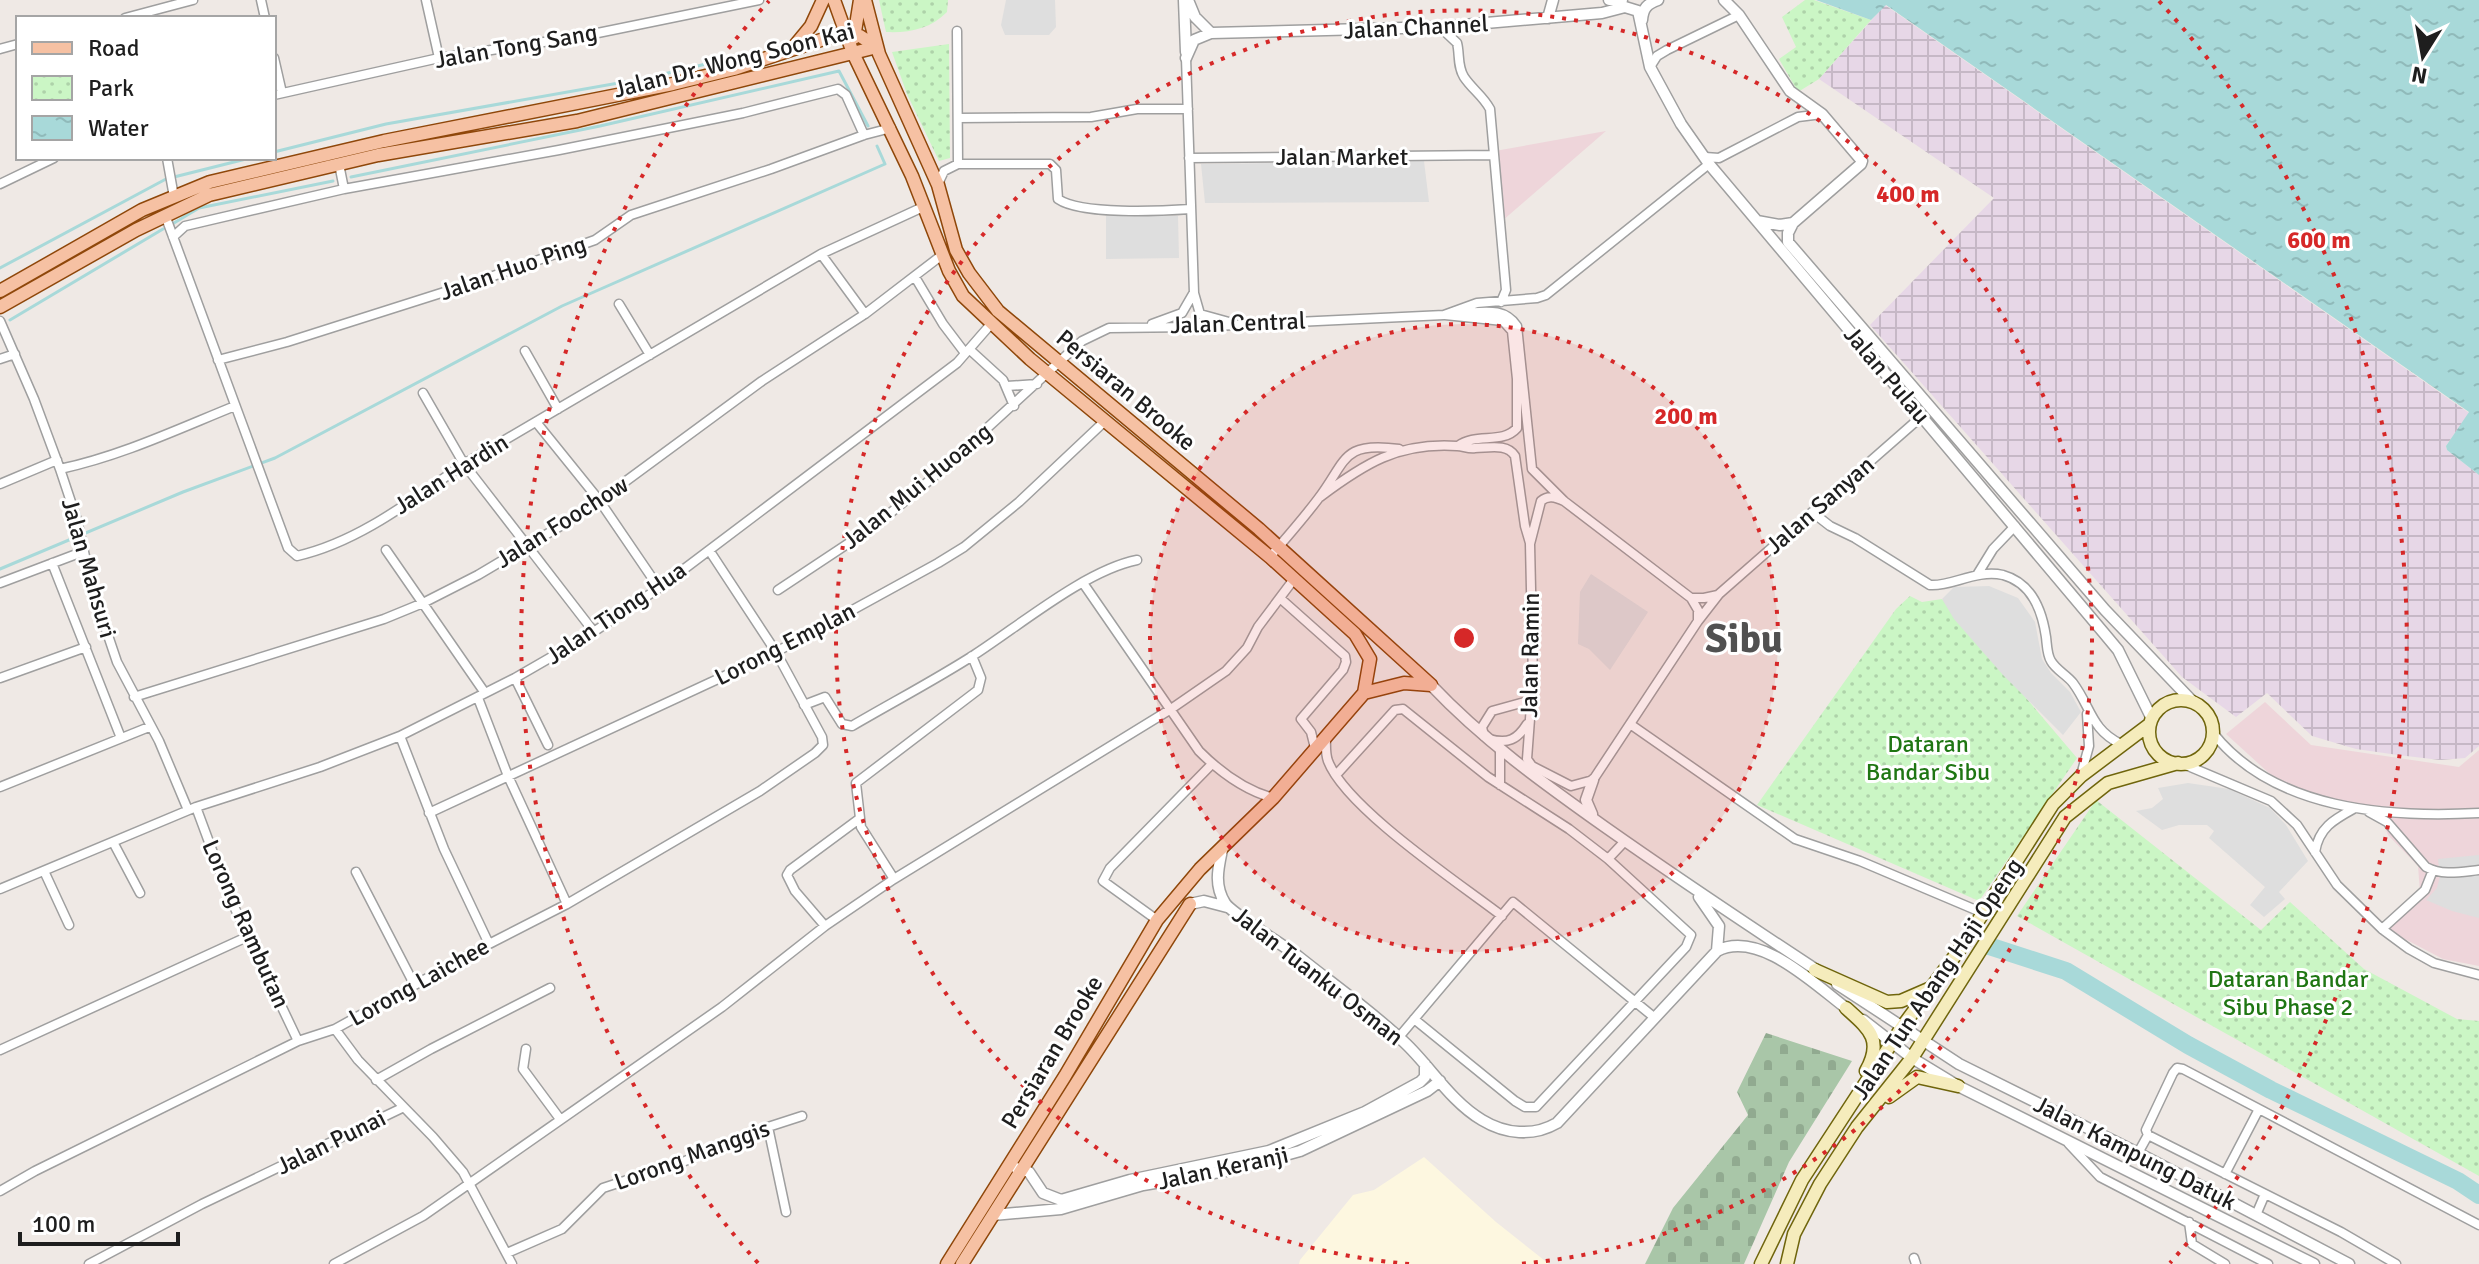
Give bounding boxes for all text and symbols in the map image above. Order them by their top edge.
street label: Jalan Channel [1343,8,1489,46]
legend [16,16,276,160]
street label: Jalan Dr. Wong Soon Kai [611,16,857,104]
north arrow [2383,16,2463,96]
street label: Jalan Tong Sang [432,17,600,75]
text: Road [88,33,139,63]
text: N [2409,60,2429,90]
text: Park [88,73,134,103]
text: Water [88,113,149,143]
street label: Jalan Market [1276,142,1408,172]
text: 400 m [1876,179,1940,209]
text: 600 m [2287,225,2351,255]
street label: Jalan Huo Ping [436,229,590,307]
street label: Jalan Central [1170,306,1306,340]
street label: Jalan Pulau [1837,320,1937,430]
street label: Persiaran Brooke [1050,323,1202,457]
text: 200 m [1654,401,1718,431]
street label: Jalan Mui Huoang [836,417,998,555]
street label: Jalan Hardin [388,427,514,521]
street label: Jalan Sanyan [1759,450,1881,560]
street label: Jalan Foochow [490,469,634,575]
street label: Jalan Mahsuri [55,495,123,641]
street label: Jalan Tiong Hua [540,555,692,671]
street label: Jalan Ramin [1514,592,1546,718]
street label: Lorong Emplan [710,596,860,692]
district label: Sibu [1705,614,1783,664]
centre of rings [1450,624,1478,652]
park label: Dataran Bandar Sibu [1866,729,1990,787]
street label: Lorong Rambutan [195,835,297,1013]
street label: Jalan Tun Abang Haji Openg [1845,853,2029,1105]
street label: Jalan Tuanku Osman [1226,900,1410,1052]
street label: Lorong Laichee [344,931,494,1033]
park label: Dataran Bandar Sibu Phase 2 [2208,964,2368,1022]
street label: Persiaran Brooke [995,970,1109,1134]
street label: Jalan Kampung Datuk [2029,1089,2241,1217]
street label: Jalan Punai [271,1103,391,1181]
street label: Lorong Manggis [610,1113,774,1197]
street label: Jalan Keranji [1155,1140,1291,1196]
scale bar [20,1196,178,1246]
text: 100 m [32,1209,95,1239]

